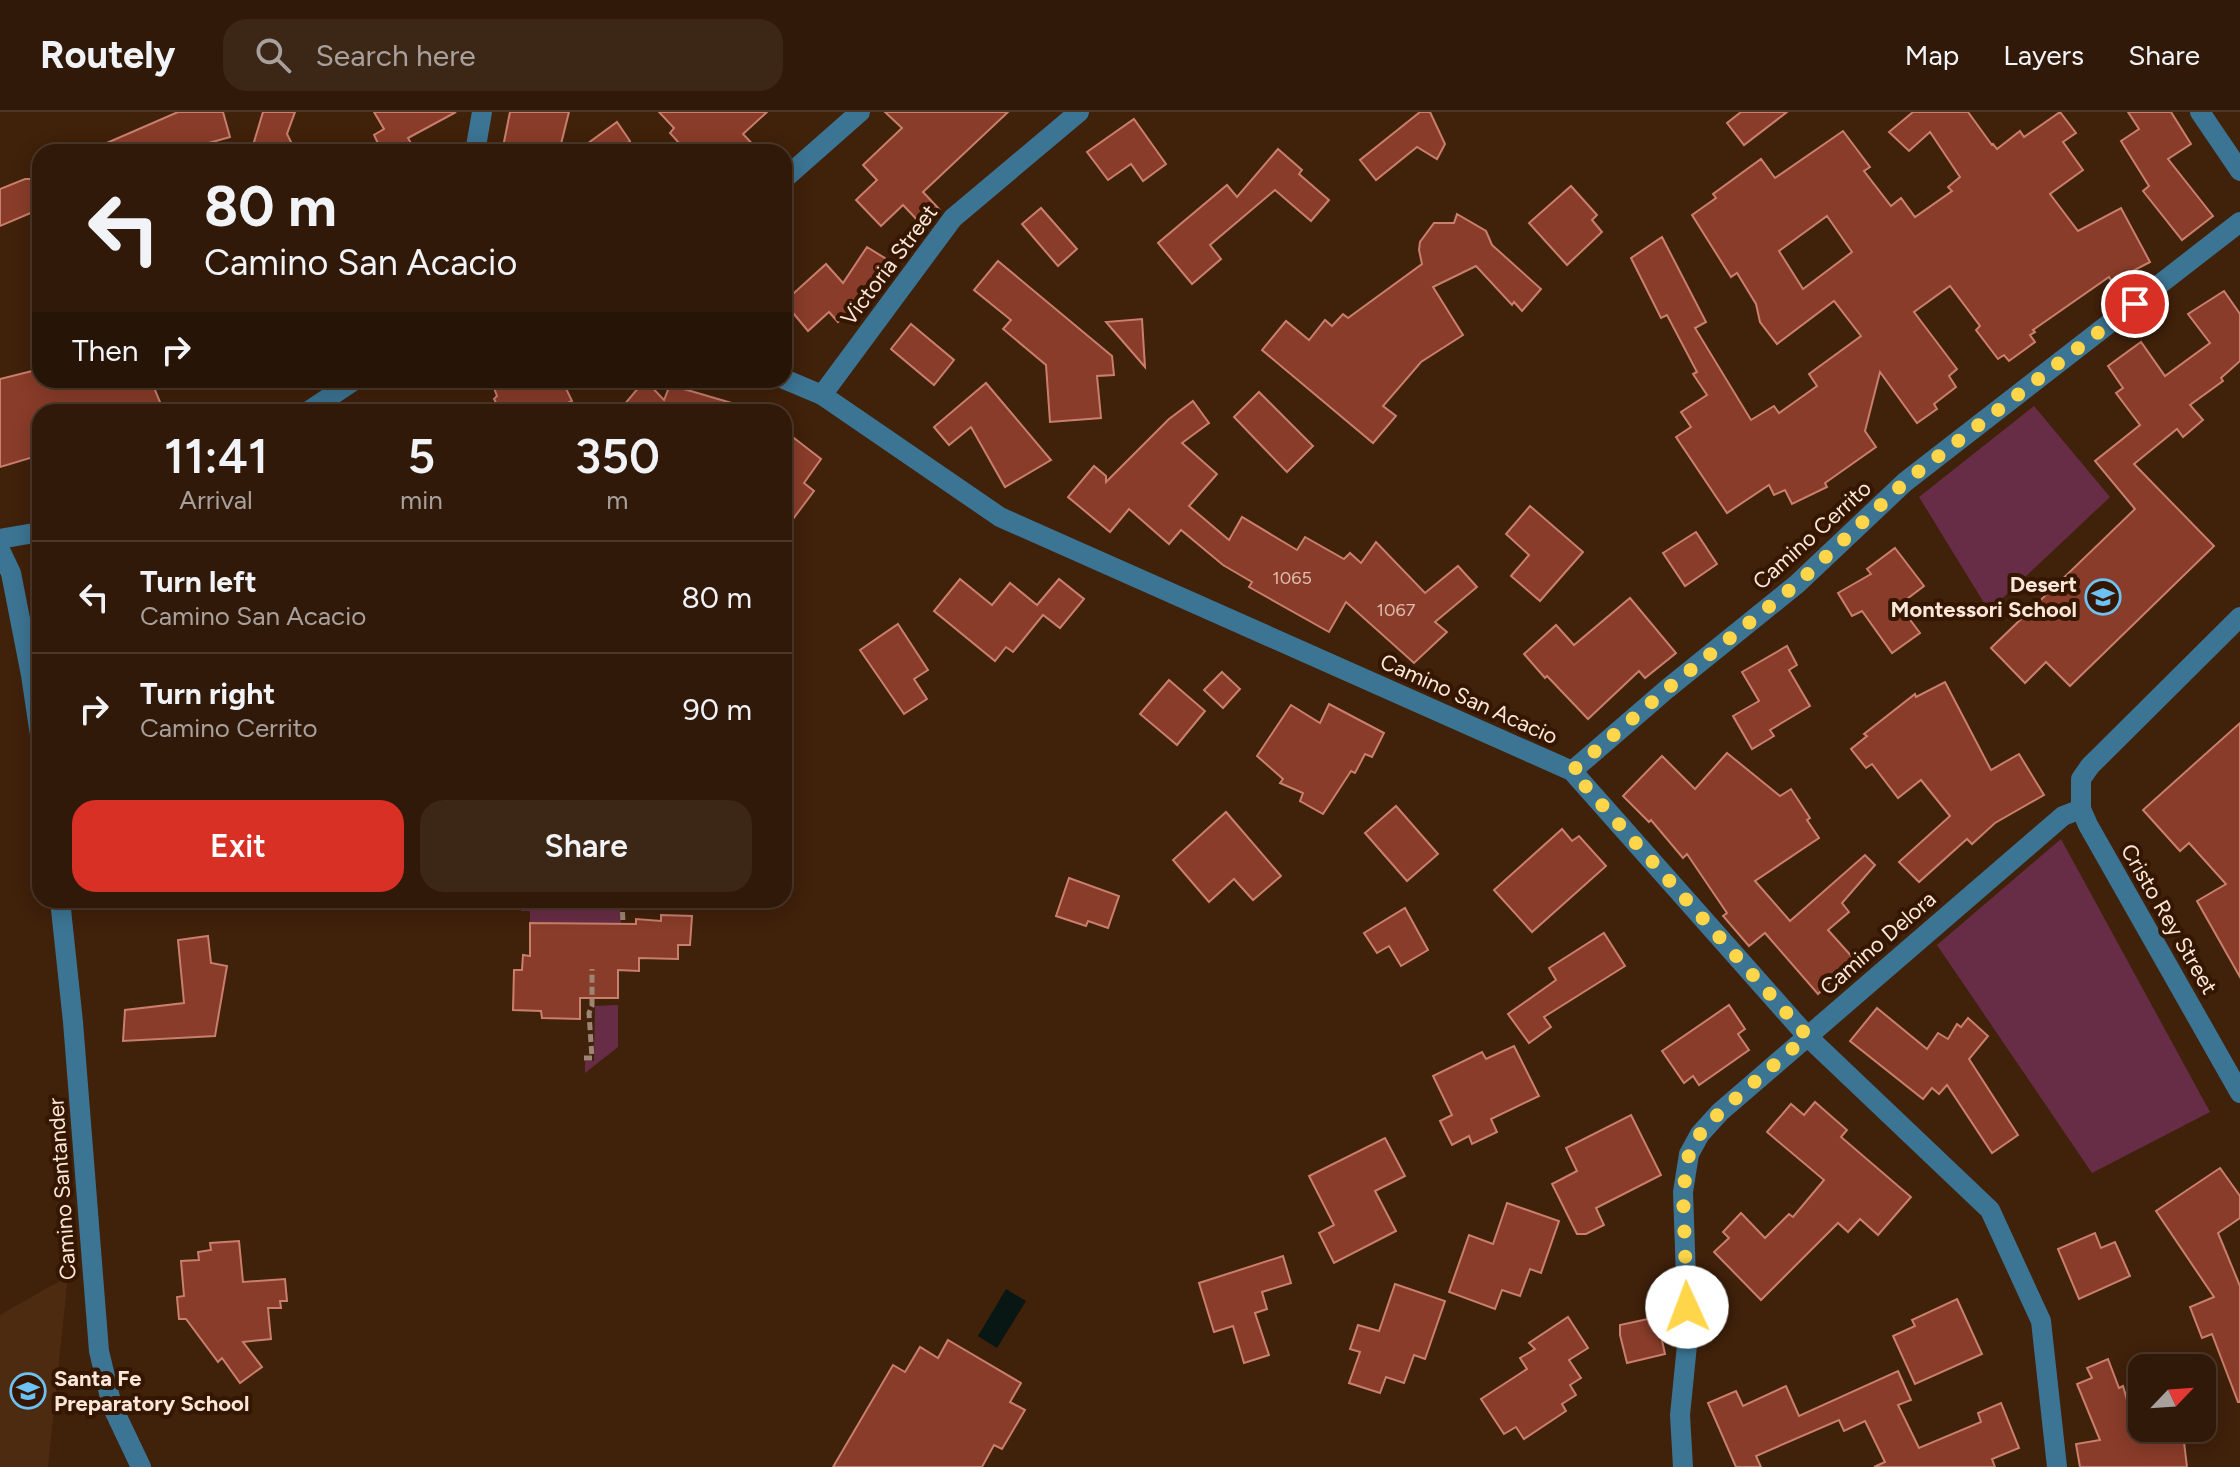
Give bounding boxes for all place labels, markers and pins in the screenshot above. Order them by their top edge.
pin [2101,270,2169,338]
place label: Desert Montessori School [1891,571,2077,623]
school or university icon: Desert Montessori School [2084,578,2122,616]
place label: Santa Fe Preparatory School [54,1365,249,1417]
school or university icon: Santa Fe Preparatory School [9,1372,47,1410]

